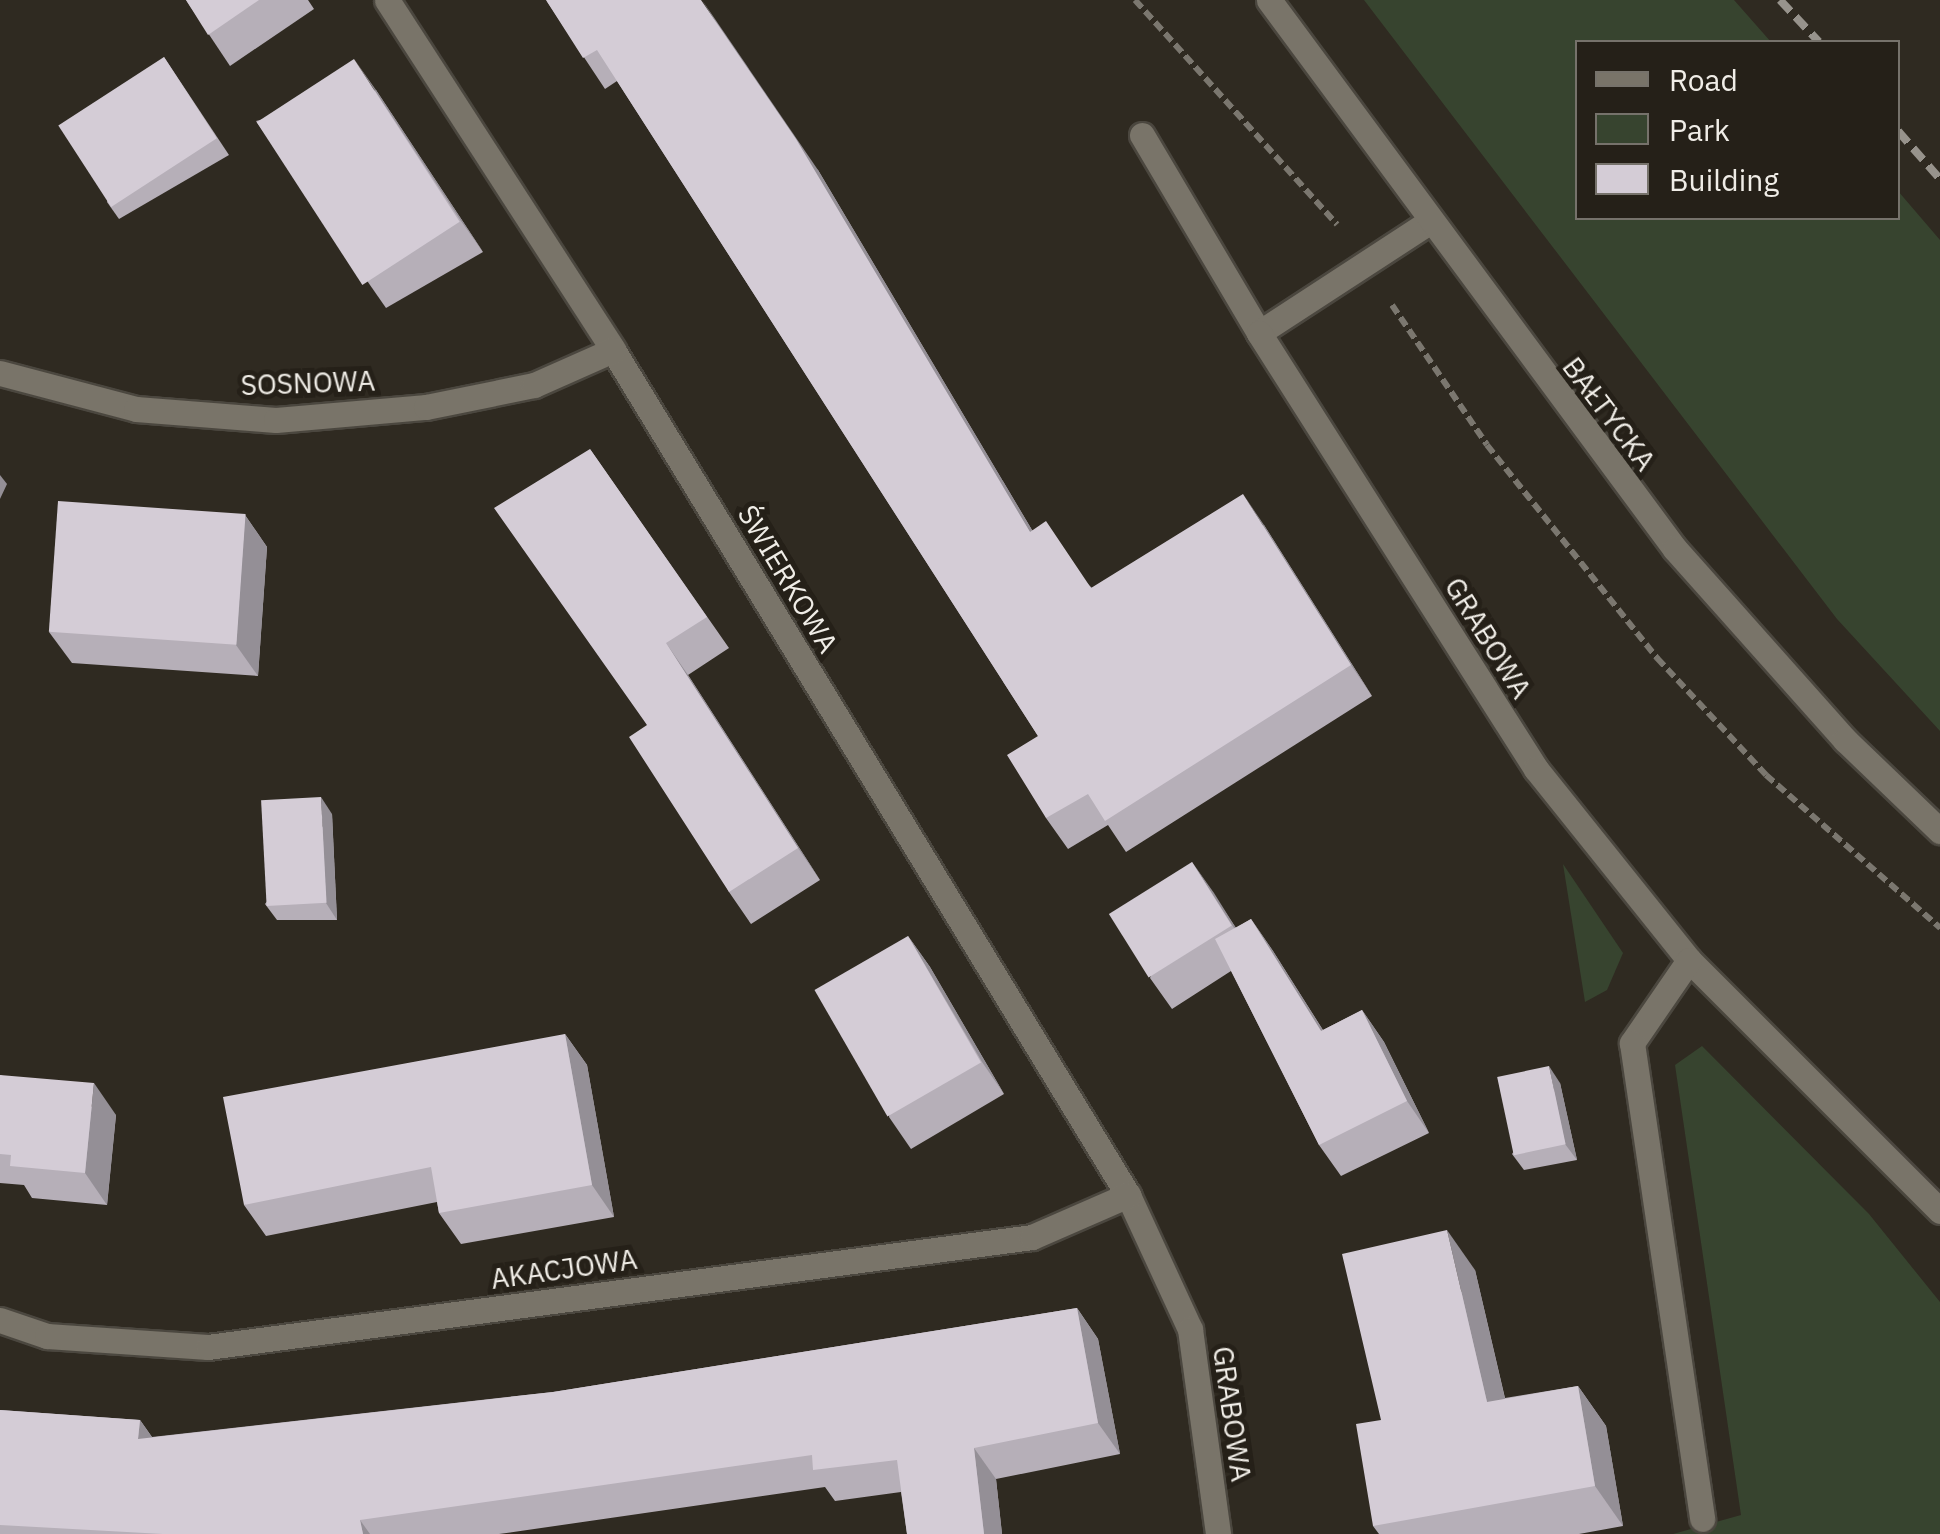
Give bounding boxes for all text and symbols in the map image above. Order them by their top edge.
legend [1575,40,1900,220]
text: Road [1669,60,1738,99]
text: Park [1669,110,1730,149]
text: Building [1669,160,1779,199]
street label: BAŁTYCKA [1555,351,1663,477]
street label: SOSNOWA [240,364,376,402]
street label: ŚWIERKOWA [731,499,845,659]
street label: GRABOWA [1438,571,1538,705]
street label: AKACJOWA [489,1242,639,1296]
street label: GRABOWA [1206,1344,1258,1484]

